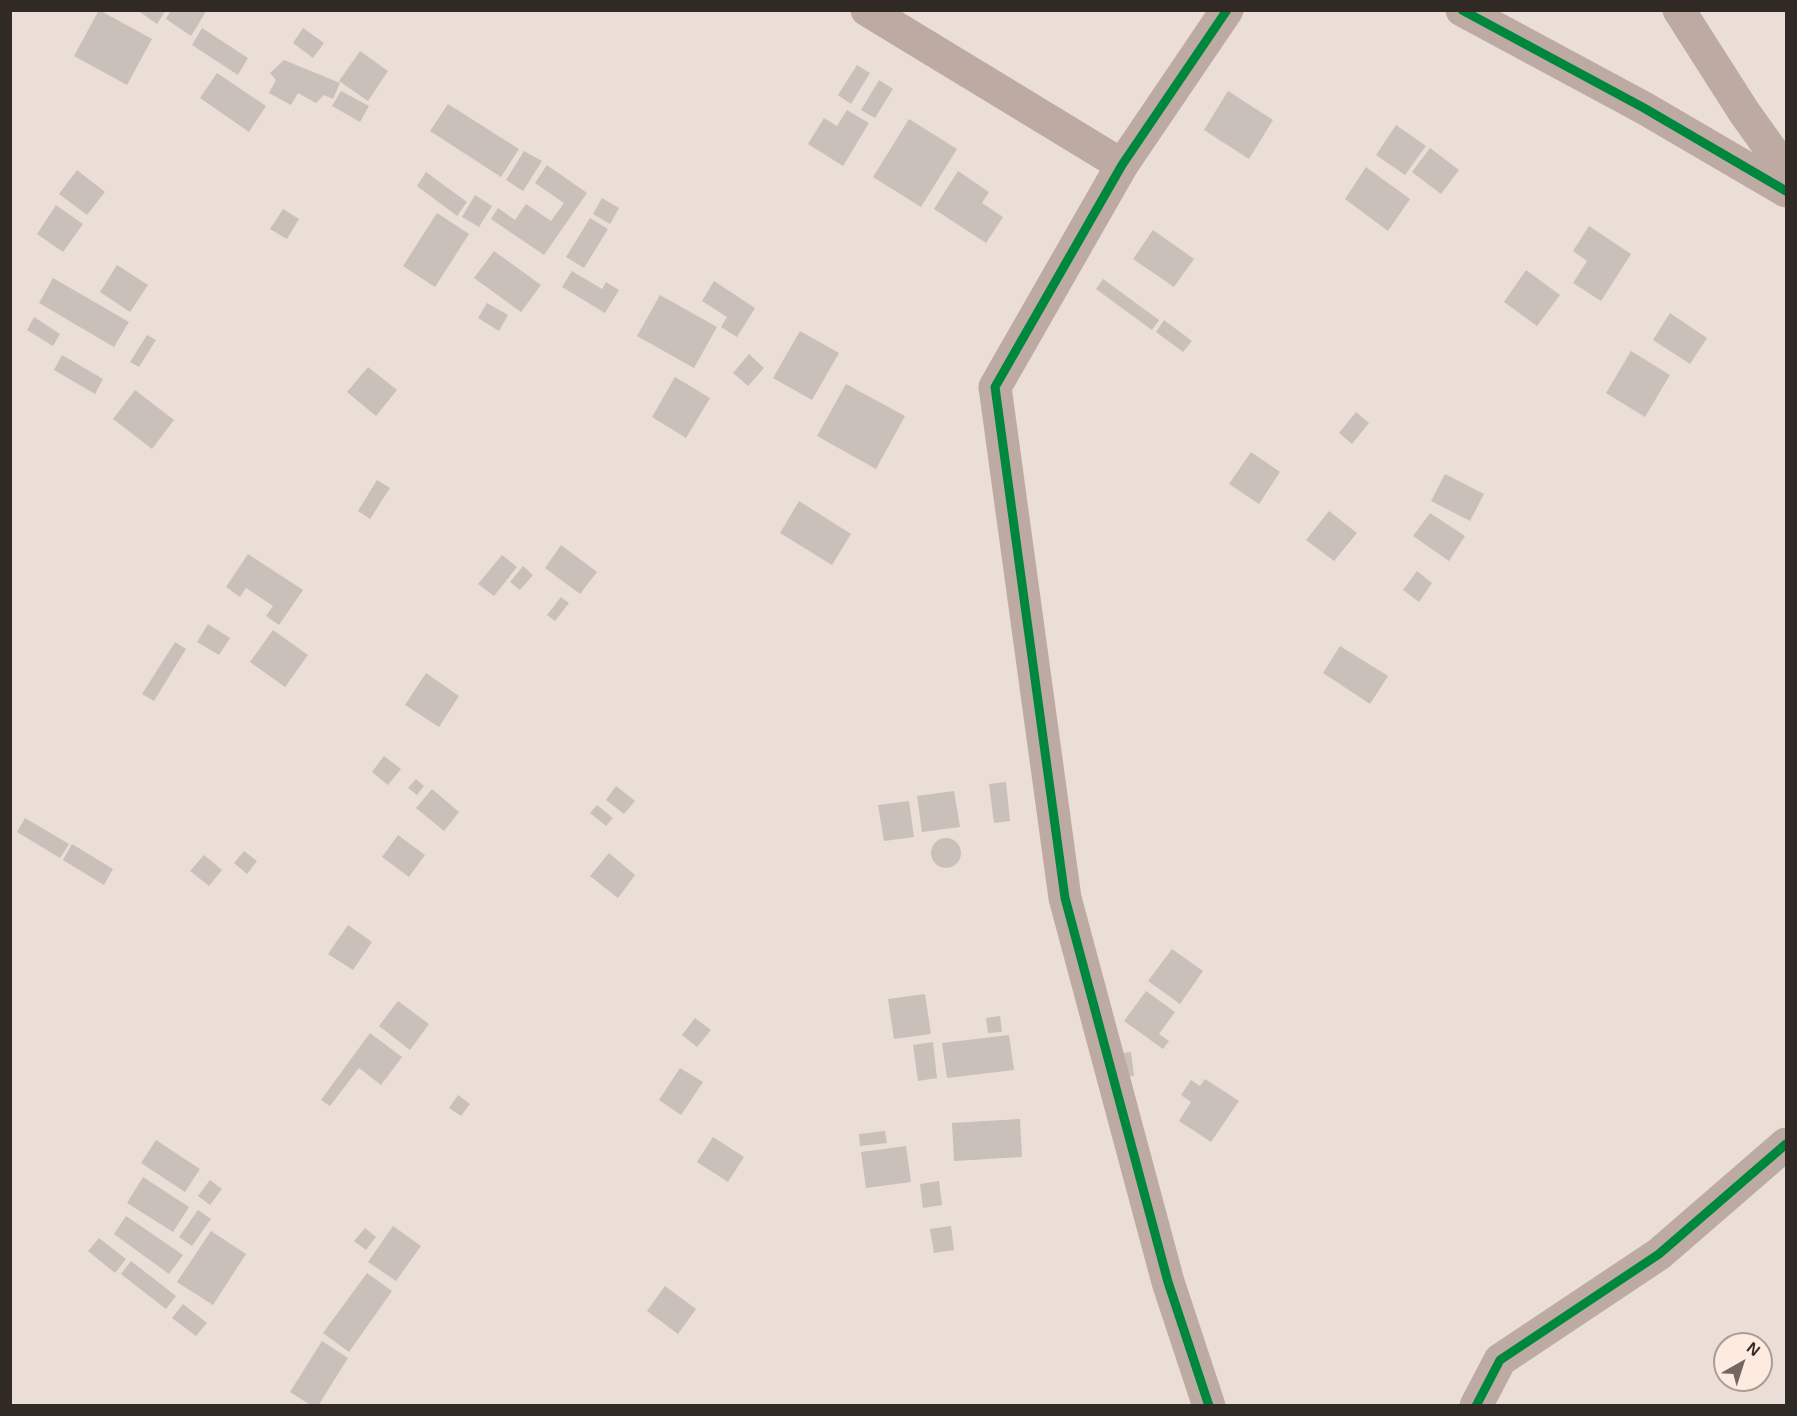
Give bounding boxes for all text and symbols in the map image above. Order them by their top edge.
north arrow [1713,1332,1773,1392]
text: N [1744,1339,1763,1359]

